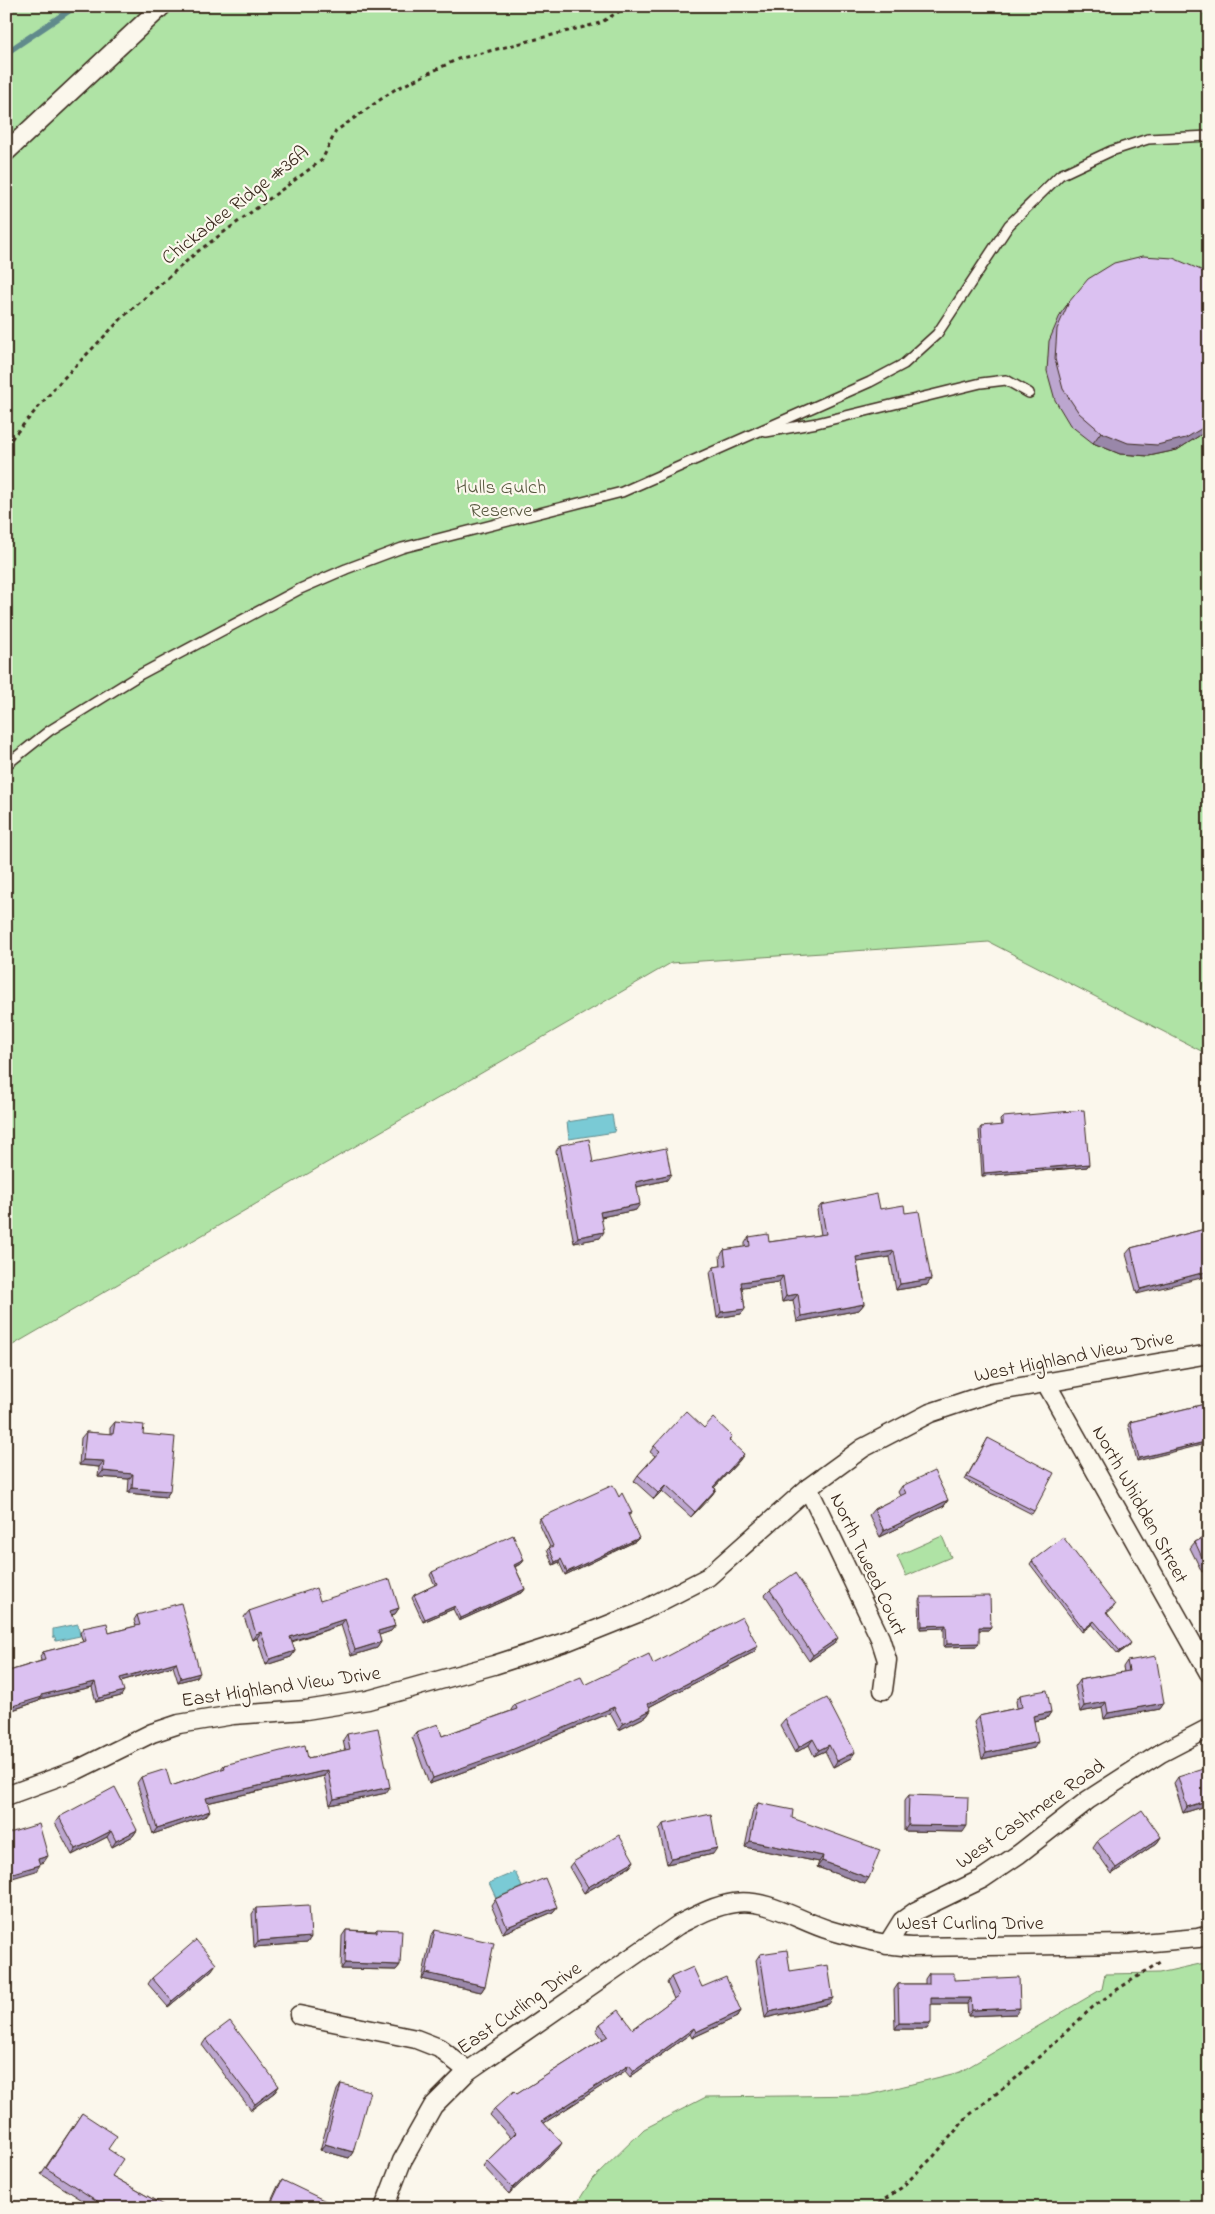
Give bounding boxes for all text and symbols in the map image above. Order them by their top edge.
street label: Chickadee Ridge #36A [156,139,317,274]
park label: Hulls Gulch Reserve [456,474,546,526]
street label: West Highland View Drive [972,1324,1176,1393]
street label: North Whidden Street [1084,1421,1195,1590]
street label: North Tweed Court [821,1489,913,1641]
street label: East Highland View Drive [180,1660,383,1717]
street label: West Cashmere Road [951,1753,1111,1877]
street label: West Curling Drive [896,1910,1044,1940]
street label: East Curling Drive [452,1955,589,2064]

